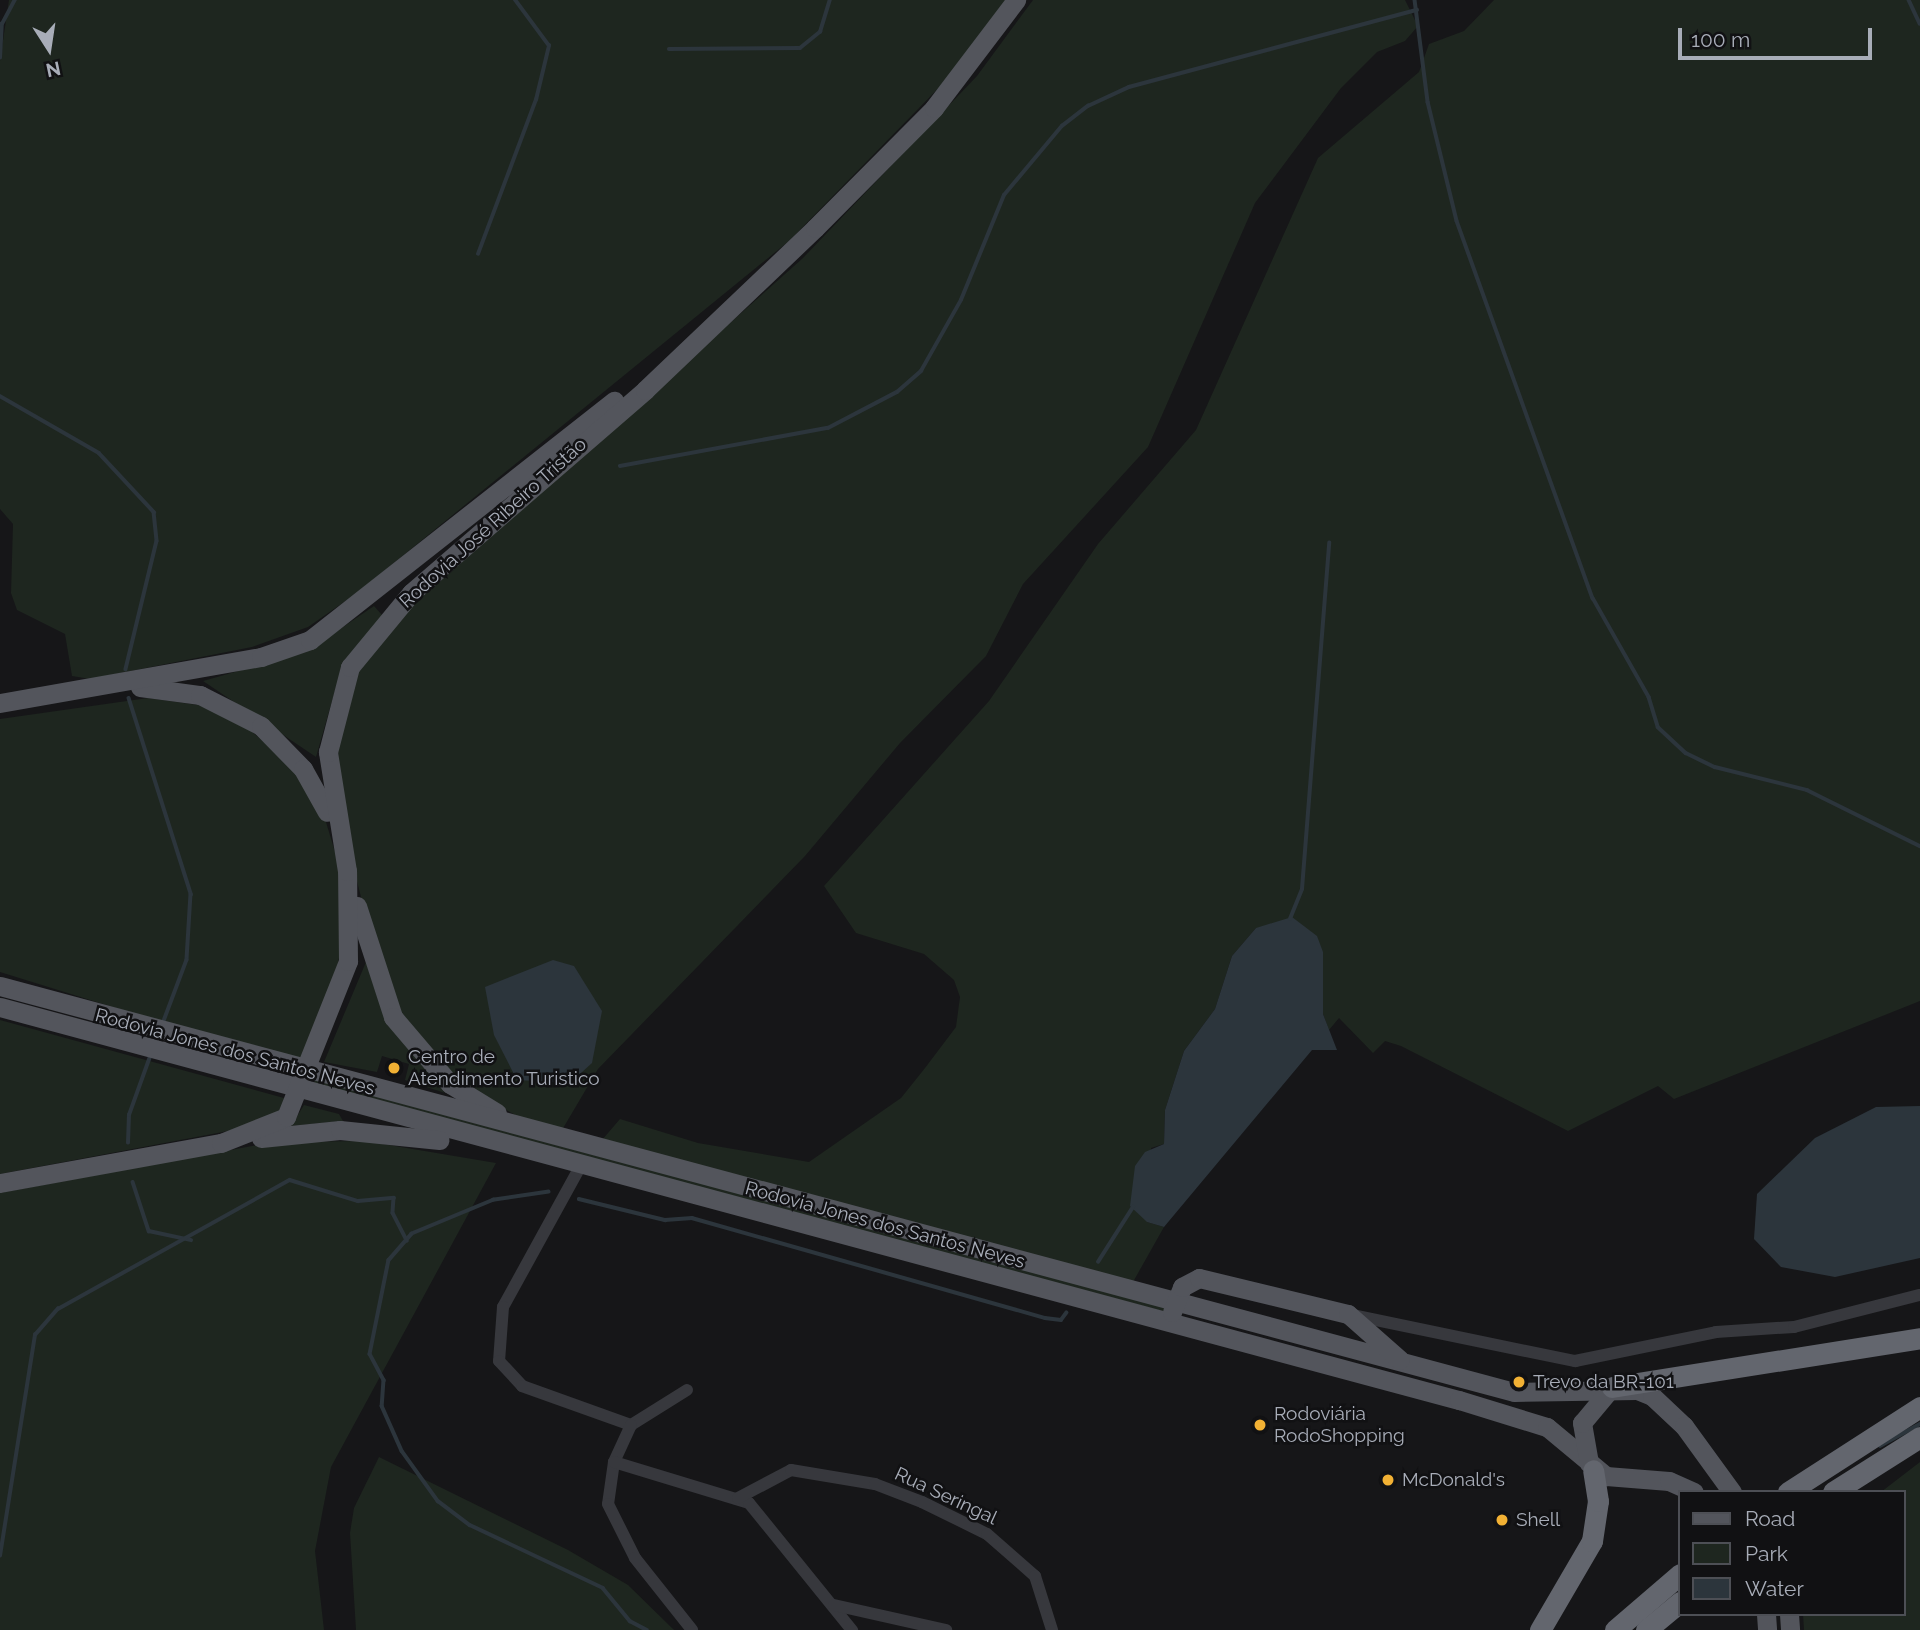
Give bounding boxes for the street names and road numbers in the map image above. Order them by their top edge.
street label: Rodovia José Ribeiro Tristão [394,433,592,613]
street label: Rodovia Jones dos Santos Neves [92,1004,378,1100]
street label: Rodovia Jones dos Santos Neves [742,1177,1028,1273]
street label: Rua Seringal [891,1462,1001,1530]

